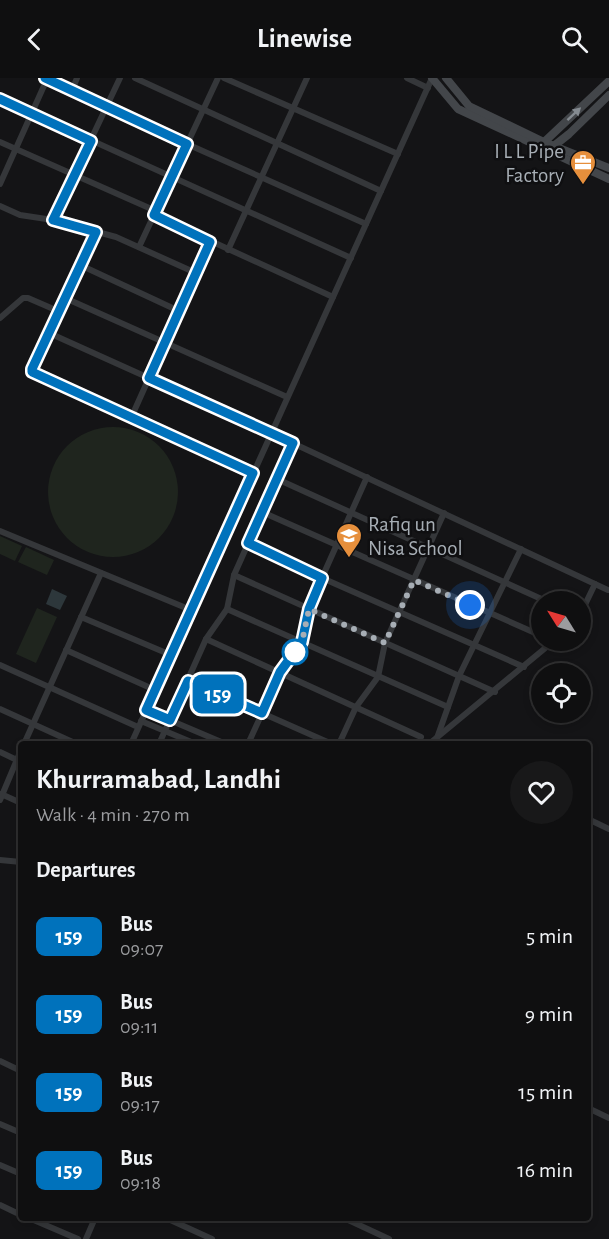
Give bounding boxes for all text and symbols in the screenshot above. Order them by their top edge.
icon: back [18,23,51,56]
icon: search [558,23,591,56]
text: Linewise [257,25,352,52]
one-way arrow [566,108,580,122]
place label: I L L Pipe Factory [494,141,564,186]
office icon: I L L Pipe Factory [568,148,598,186]
place label: Rafiq un Nisa School [368,514,463,559]
school or university icon: Rafiq un Nisa School [334,521,364,559]
your location [455,590,485,620]
north arrow [531,591,591,651]
map controls [531,591,591,723]
unlabelled marker [282,639,308,665]
button: locate [531,663,591,723]
line badge: 159 [184,674,252,714]
text: 159 [205,684,231,705]
button: heart [510,761,573,824]
text: Khurramabad, Landhi [36,766,281,794]
text: Walk · 4 min · 270 m [36,805,190,825]
text: Departures [36,859,136,881]
text: Bus [120,913,153,935]
text: 5 min [526,925,573,947]
text: 159 [56,926,82,947]
text: 09:07 [120,939,163,959]
text: Bus [120,991,153,1013]
text: 9 min [525,1003,573,1025]
text: 159 [56,1004,82,1025]
text: 09:11 [120,1017,158,1037]
text: Bus [120,1069,153,1091]
text: 15 min [518,1081,573,1103]
text: 159 [56,1082,82,1103]
text: 09:17 [120,1095,160,1115]
text: Bus [120,1147,153,1169]
text: 16 min [517,1159,573,1181]
text: 159 [56,1160,82,1181]
text: 09:18 [120,1173,161,1193]

